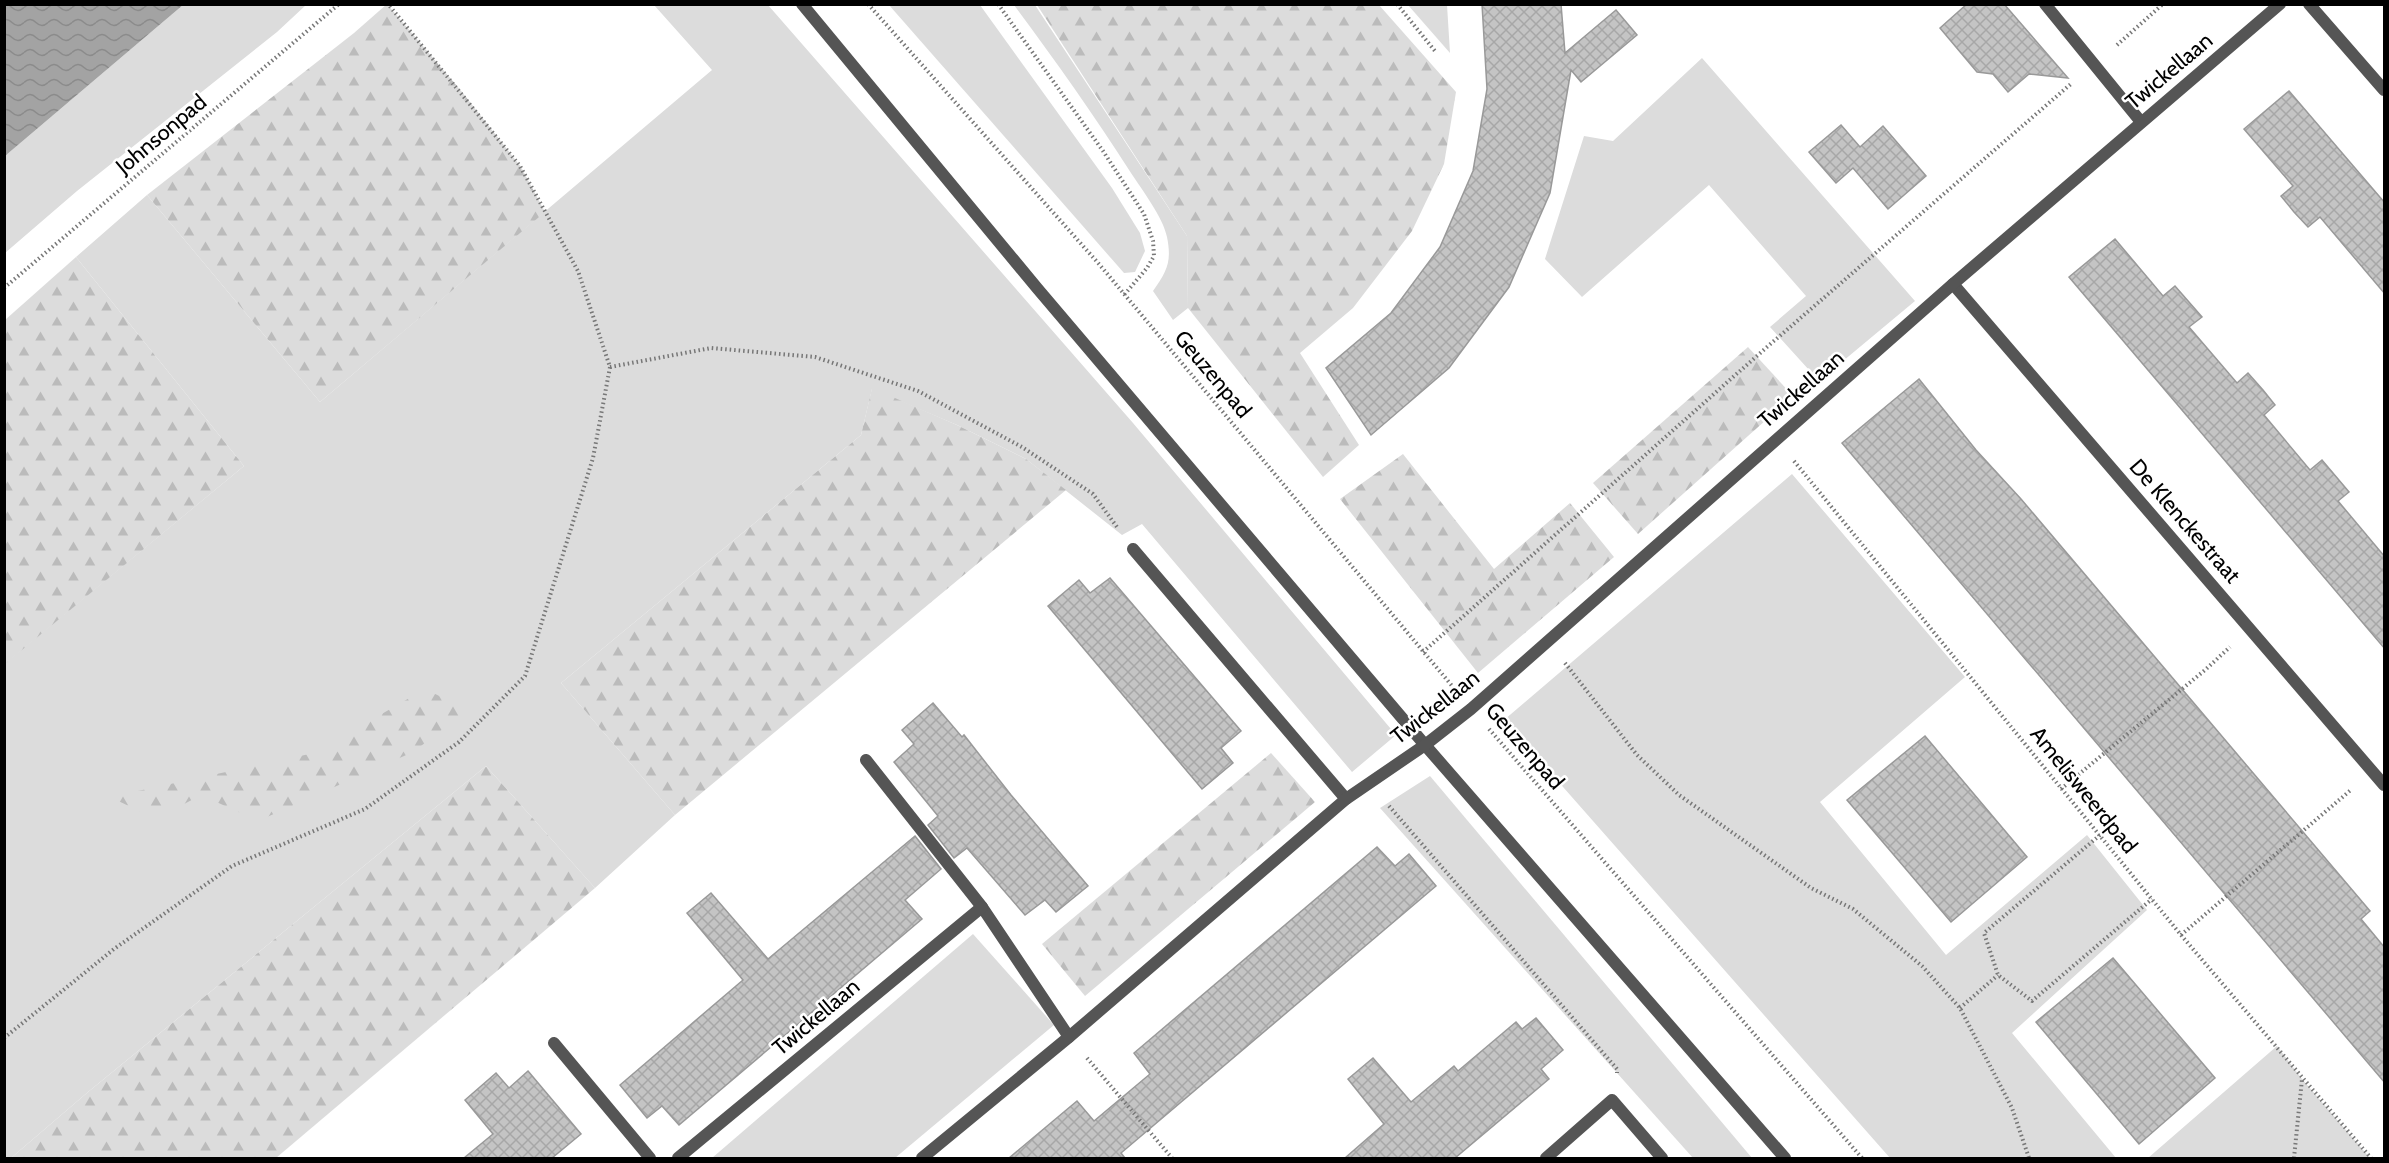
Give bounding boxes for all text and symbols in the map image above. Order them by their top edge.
street label: Twickellaan [2120,27,2218,115]
street label: Johnsonpad [109,88,212,180]
street label: Geuzenpad [1169,325,1257,423]
street label: Twickellaan [1752,344,1850,434]
street label: De Klenckestraat [2124,453,2247,589]
street label: Twickellaan [1385,664,1485,750]
street label: Geuzenpad [1480,697,1570,795]
street label: Amelisweerdpad [2025,721,2143,859]
street label: Twickellaan [767,973,865,1061]

